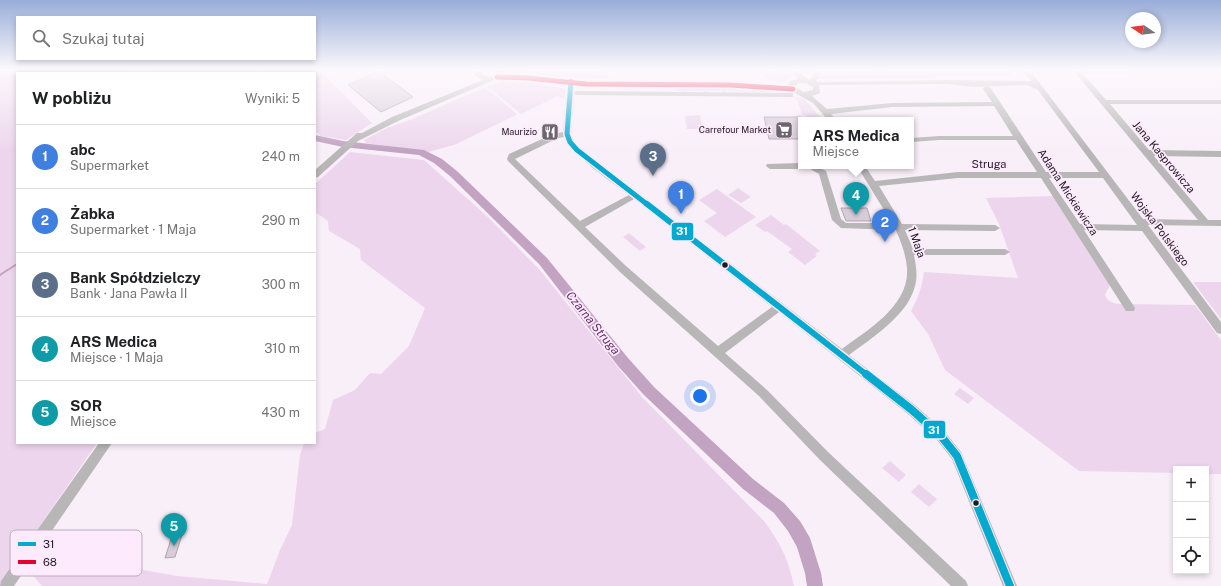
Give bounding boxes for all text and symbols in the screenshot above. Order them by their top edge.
north arrow [1125,12,1161,48]
search box [16,16,316,60]
icon: search [30,27,52,49]
text: Szukaj tutaj [62,30,145,47]
text: W pobliżu [32,88,111,108]
text: Wyniki: 5 [245,91,300,106]
popup [798,117,914,169]
street label: Jana Kasprowicza [1130,119,1198,195]
supermarket icon: Carrefour Market [774,120,794,140]
restaurant icon: Maurizio [540,122,560,142]
place label: Carrefour Market [699,124,771,135]
place label: Maurizio [501,126,537,137]
text: ARS Medica [813,127,899,144]
text: abc [70,141,96,158]
pin: 3 [640,143,666,176]
text: Miejsce [813,144,859,159]
street label: Adama Mickiewicza [1036,147,1100,237]
text: 1 [42,149,48,164]
text: 240 m [262,149,300,164]
text: Supermarket [70,158,149,173]
street label: Struga [972,158,1006,170]
pin: 1 [668,181,694,214]
pin: 4 [843,182,869,215]
street label: Wojska Polskiego [1128,190,1192,268]
text: Żabka [70,205,115,222]
pin: 2 [872,209,898,242]
text: 2 [41,213,49,228]
text: 290 m [262,213,300,228]
text: Supermarket · 1 Maja [70,222,196,237]
line badge: 31 [671,222,694,241]
text: 31 [676,225,688,237]
street label: 1 Maja [906,225,928,259]
unlabelled marker [720,260,730,270]
text: Bank Spółdzielczy [70,269,201,286]
text: 3 [41,277,49,292]
text: 300 m [262,277,300,292]
text: Bank · Jana Pawła II [70,286,187,301]
water label: Czarna Struga [563,289,623,357]
text: ARS Medica [70,333,157,350]
text: 4 [41,341,49,356]
text: 310 m [264,341,300,356]
text: Miejsce · 1 Maja [70,350,163,365]
your location [690,386,710,406]
text: SOR [70,397,102,414]
text: 5 [41,405,49,420]
text: 430 m [261,405,300,420]
text: Miejsce [70,414,116,429]
line badge: 31 [923,420,946,439]
text: 31 [928,424,940,436]
map controls [1173,466,1209,574]
button: + [1173,466,1209,502]
unlabelled marker [971,498,981,508]
button: − [1173,502,1209,538]
pin: 5 [161,513,187,546]
legend [10,530,142,576]
text: 31 [43,538,54,550]
button: locate [1173,538,1209,574]
text: 68 [43,556,57,568]

